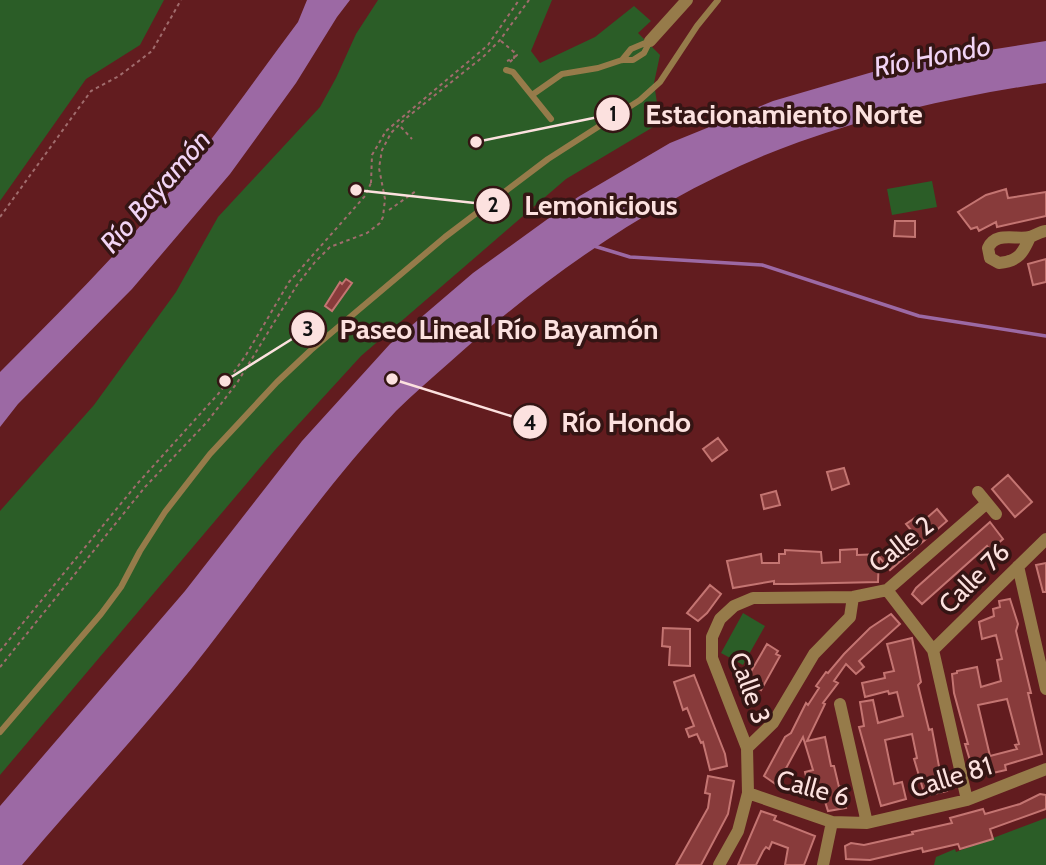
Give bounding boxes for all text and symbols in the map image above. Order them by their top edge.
water label: Río Hondo [871,28,993,84]
callout: Estacionamiento Norte [596,89,936,138]
text: Estacionamiento Norte [645,97,923,131]
text: 1 [609,101,617,126]
water label: Río Bayamón [92,123,218,259]
callout: Lemonicious [475,181,692,230]
text: Lemonicious [524,188,678,222]
text: 2 [487,192,499,217]
callout: Paseo Lineal Río Bayamón [290,305,672,354]
text: Paseo Lineal Río Bayamón [340,312,658,346]
text: 3 [302,316,314,341]
callout: Río Hondo [513,398,705,447]
text: Río Hondo [561,405,691,439]
text: 4 [523,410,537,435]
street label: Calle 2 [862,509,940,579]
street label: Calle 76 [932,536,1016,620]
street label: Calle 3 [722,648,778,728]
street label: Calle 81 [906,749,996,805]
street label: Calle 6 [773,763,853,813]

